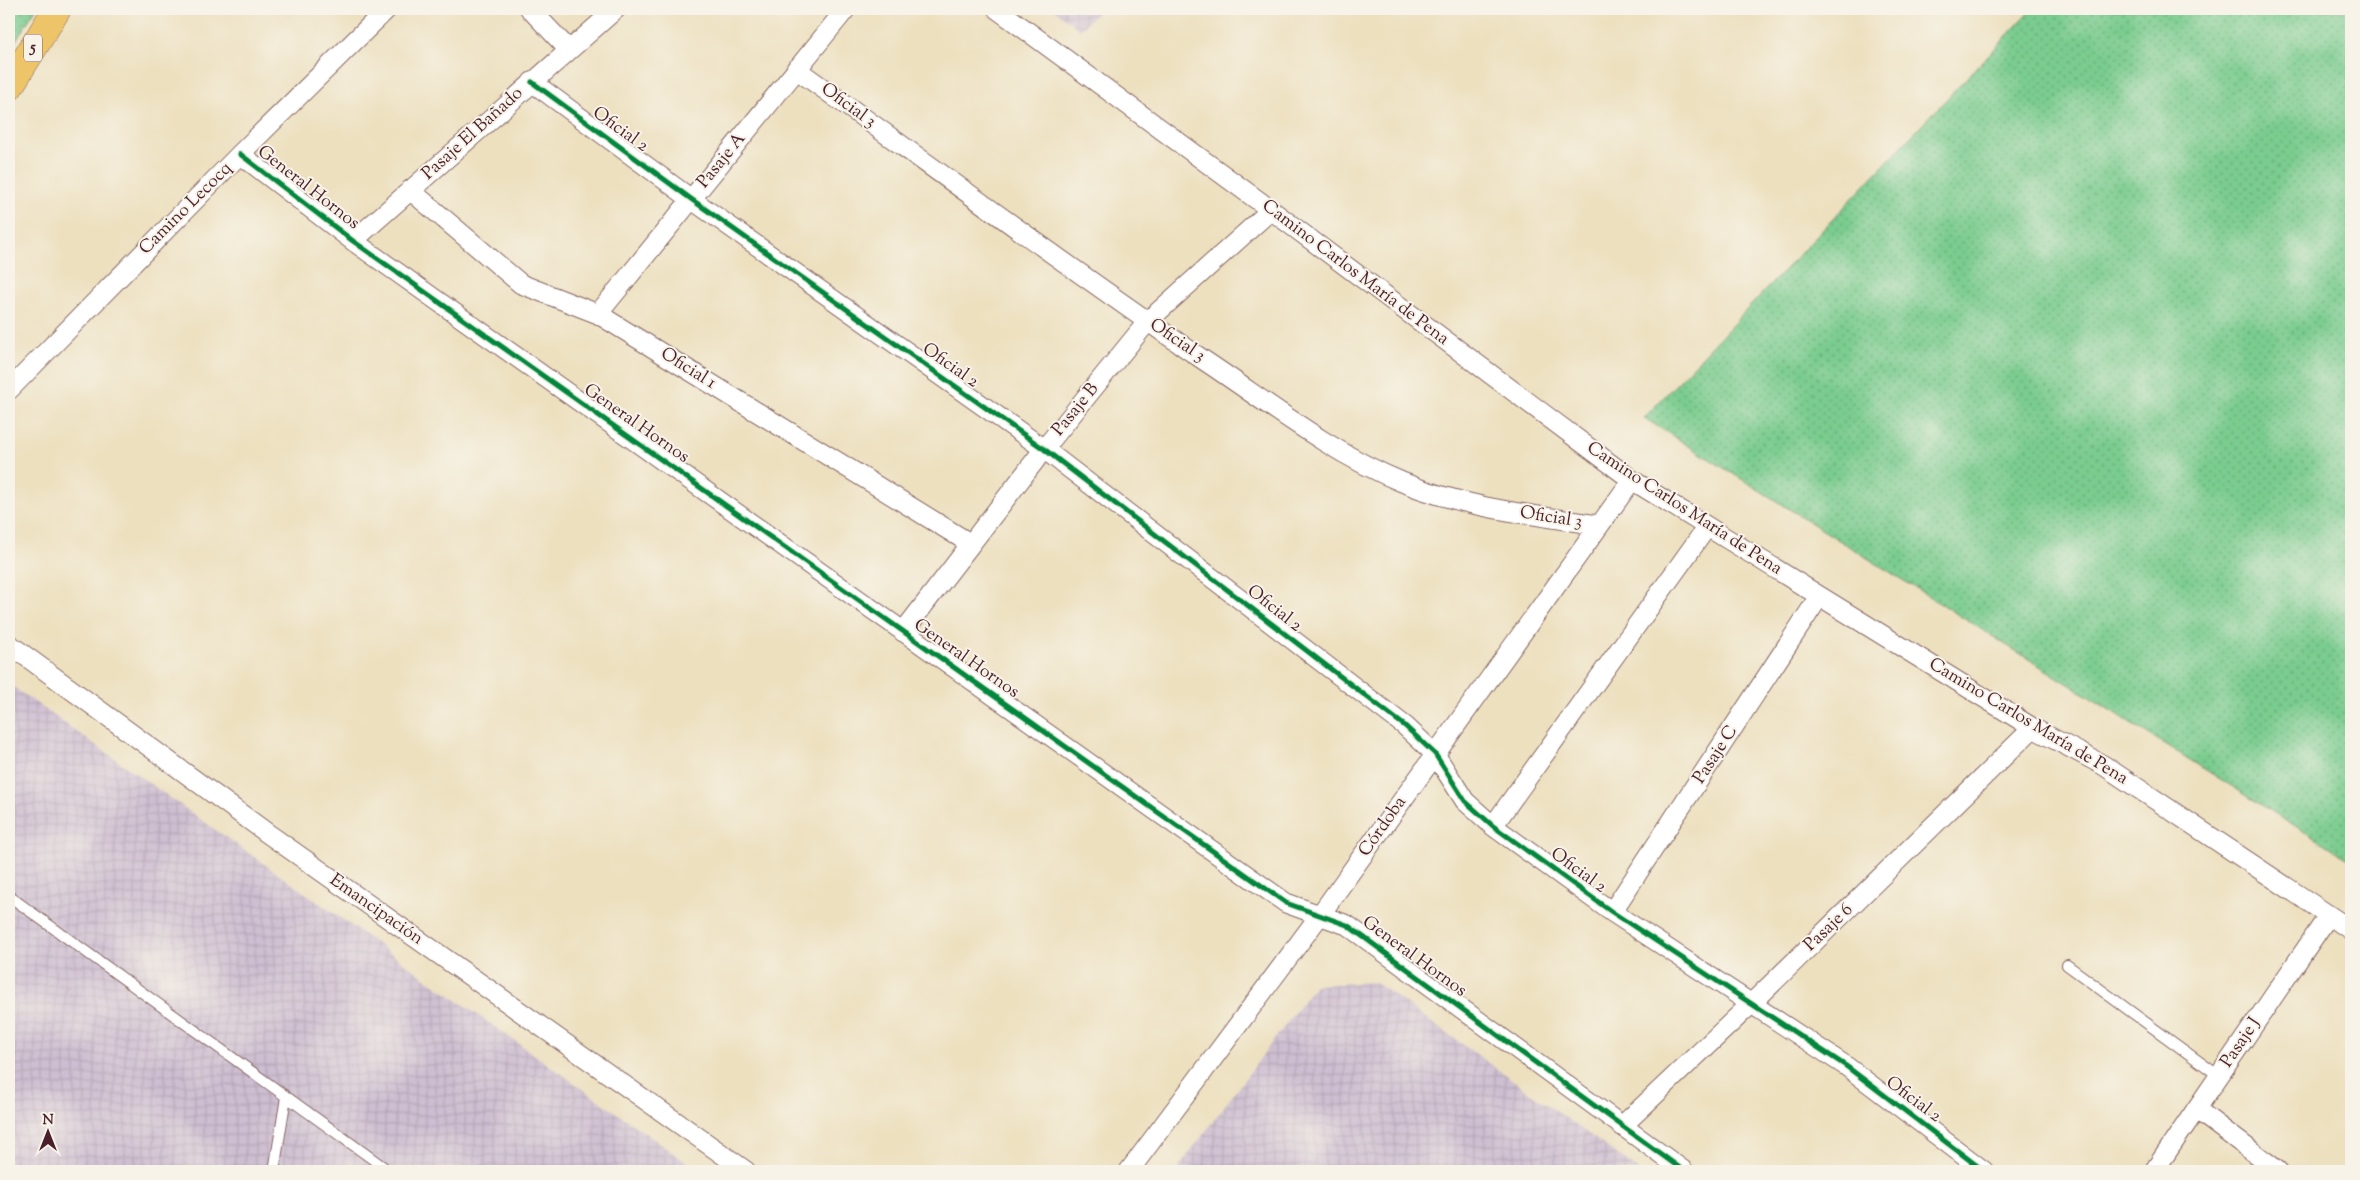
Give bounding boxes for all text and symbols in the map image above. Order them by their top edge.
road number: 5 [24,34,42,62]
street label: Oficial 3 [815,77,881,135]
street label: Pasaje El Bañado [417,81,530,187]
street label: Oficial 2 [586,101,654,160]
street label: Pasaje A [691,127,753,195]
street label: General Hornos [251,140,365,236]
street label: Camino Lecocq [134,157,238,261]
street label: Camino Carlos María de Pena [1256,194,1454,352]
street label: Oficial 3 [1144,313,1210,369]
street label: Oficial 2 [916,337,984,395]
street label: Oficial 1 [655,342,721,396]
street label: General Hornos [578,378,694,470]
street label: Pasaje B [1046,378,1106,442]
street label: Camino Carlos María de Pena [1581,436,1787,582]
street label: Oficial 3 [1518,500,1584,536]
street label: Oficial 2 [1241,579,1308,639]
street label: General Hornos [908,613,1024,705]
street label: Camino Carlos María de Pena [1923,652,2133,792]
street label: Pasaje C [1687,721,1745,789]
street label: Córdoba [1353,792,1413,862]
street label: Oficial 2 [1544,842,1612,901]
street label: Emancipación [324,868,429,952]
street label: Pasaje 6 [1799,898,1859,958]
street label: General Hornos [1356,910,1472,1004]
street label: Pasaje J [2215,1013,2267,1073]
street label: Oficial 2 [1880,1070,1947,1130]
north arrow [22,1108,72,1158]
text: N [42,1111,54,1131]

